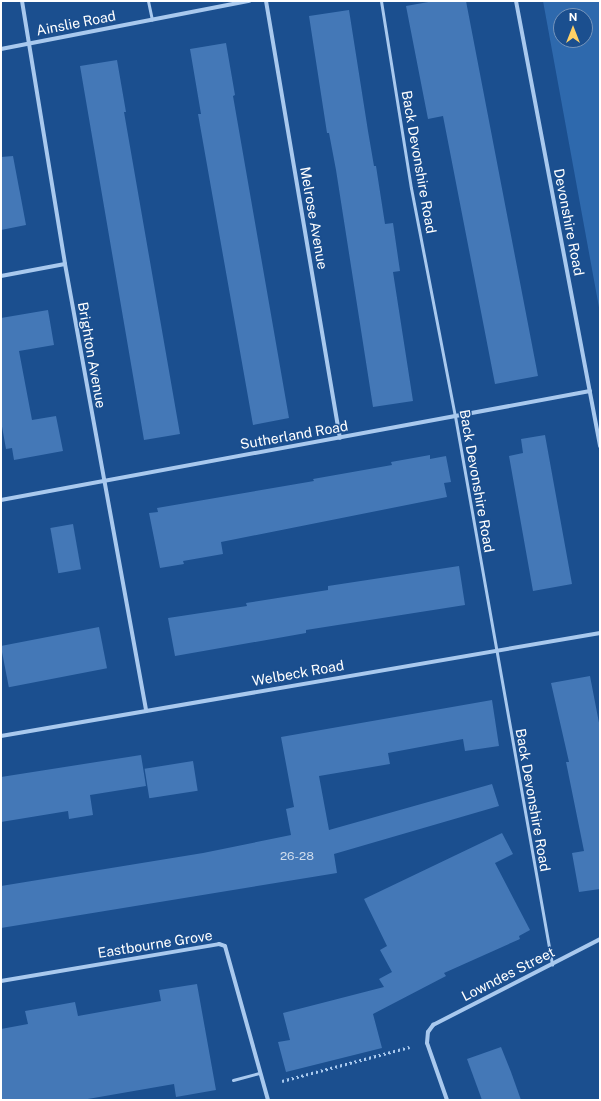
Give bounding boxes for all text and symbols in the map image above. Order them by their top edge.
street label: Ainslie Road [35,7,117,39]
north arrow [553,8,593,48]
text: N [569,11,577,23]
street label: Back Devonshire Road [398,89,440,235]
street label: Melrose Avenue [297,165,331,271]
street label: Devonshire Road [550,167,588,277]
street label: Brighton Avenue [74,301,110,409]
street label: Back Devonshire Road [456,408,498,554]
street label: Sutherland Road [239,417,349,453]
street label: Welbeck Road [251,657,345,689]
street label: Back Devonshire Road [512,727,554,873]
house number: 26-28 [280,850,314,864]
street label: Eastbourne Grove [96,927,214,961]
street label: Lowndes Street [459,943,557,1005]

